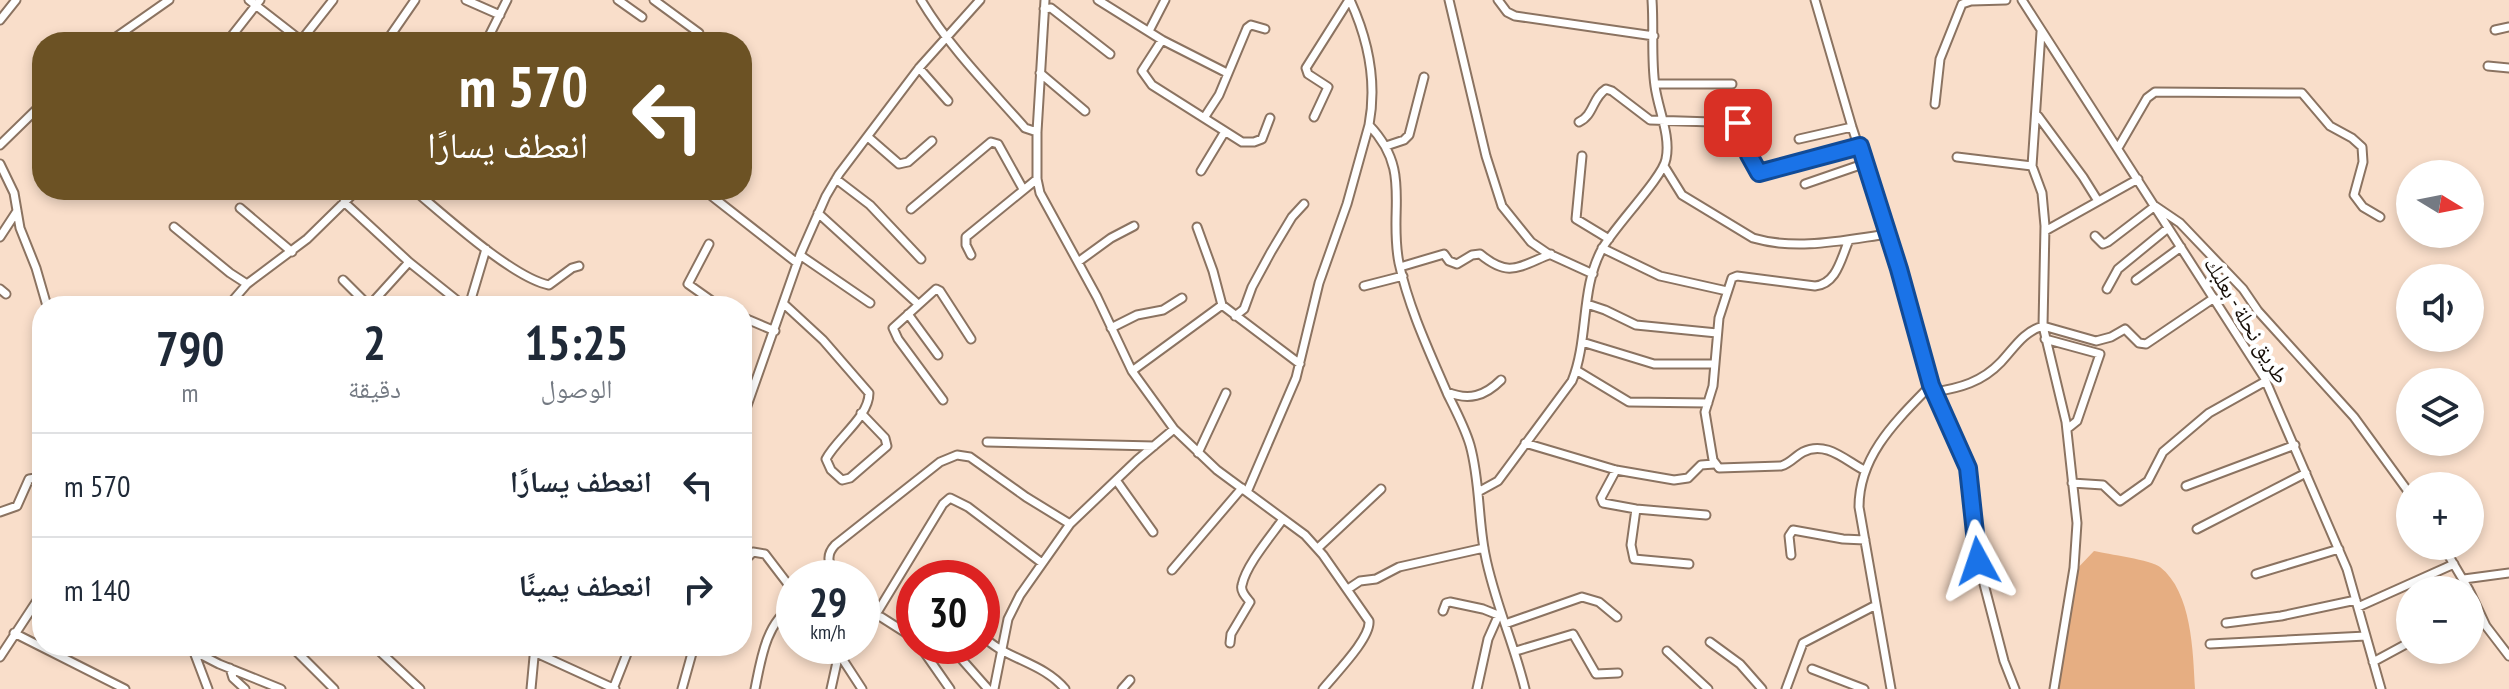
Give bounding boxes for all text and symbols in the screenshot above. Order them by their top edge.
text: 570 m [459,50,588,122]
icon: left [616,64,720,168]
pin [1704,89,1772,157]
icon: arrive [1716,101,1760,145]
text: انعطف يسارًا [427,121,588,168]
north arrow [2396,160,2484,248]
map controls [2396,160,2484,664]
street label: طريق نحلة - بعلبك [2198,251,2296,389]
button: sound [2396,264,2484,352]
text: 2 [363,311,386,373]
text: 15:25 [525,311,628,373]
text: 790 [156,317,224,379]
button: layers [2396,368,2484,456]
text: دقيقة [348,372,401,405]
text: الوصول [541,372,612,405]
text: m [182,376,199,409]
text: انعطف يسارًا [510,461,652,500]
icon: left [676,463,720,507]
text: 570 m [64,466,130,505]
button: + [2396,472,2484,560]
position arrow [1936,519,2020,603]
speed limit sign: 30 [896,560,1000,664]
text: انعطف يمينًا [519,565,652,604]
icon: right [676,567,720,611]
text: 140 m [64,570,130,609]
text: 29 [809,576,847,628]
button: − [2396,576,2484,664]
text: km/h [810,619,846,645]

